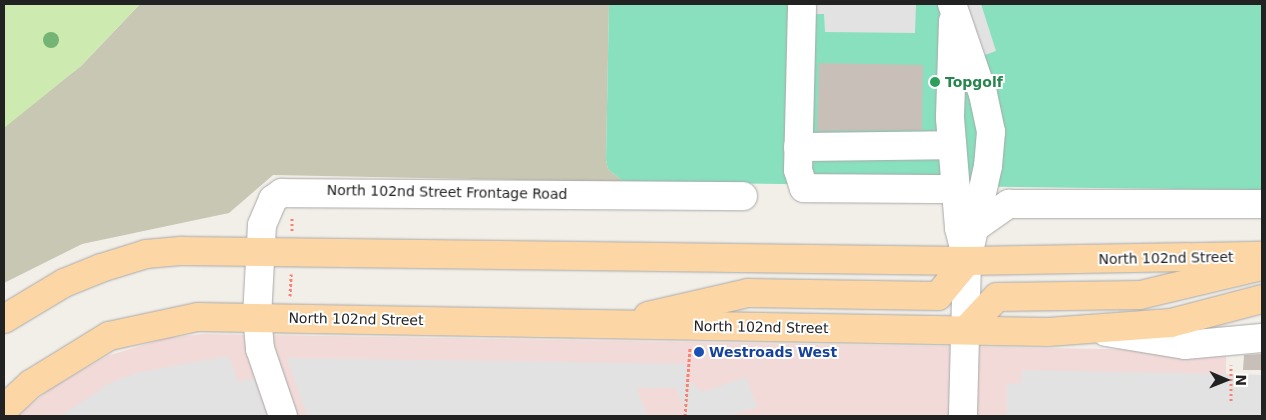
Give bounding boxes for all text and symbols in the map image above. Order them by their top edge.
place label: Topgolf [945,74,1003,90]
marker: Topgolf [929,76,941,88]
street label: North 102nd Street Frontage Road [327,182,567,202]
street label: North 102nd Street [1098,248,1234,268]
street label: North 102nd Street [288,309,424,329]
street label: North 102nd Street [693,317,829,337]
place label: Westroads West [709,344,837,360]
marker: Westroads West [693,346,705,358]
north arrow [1201,355,1251,405]
text: N [1233,374,1249,386]

